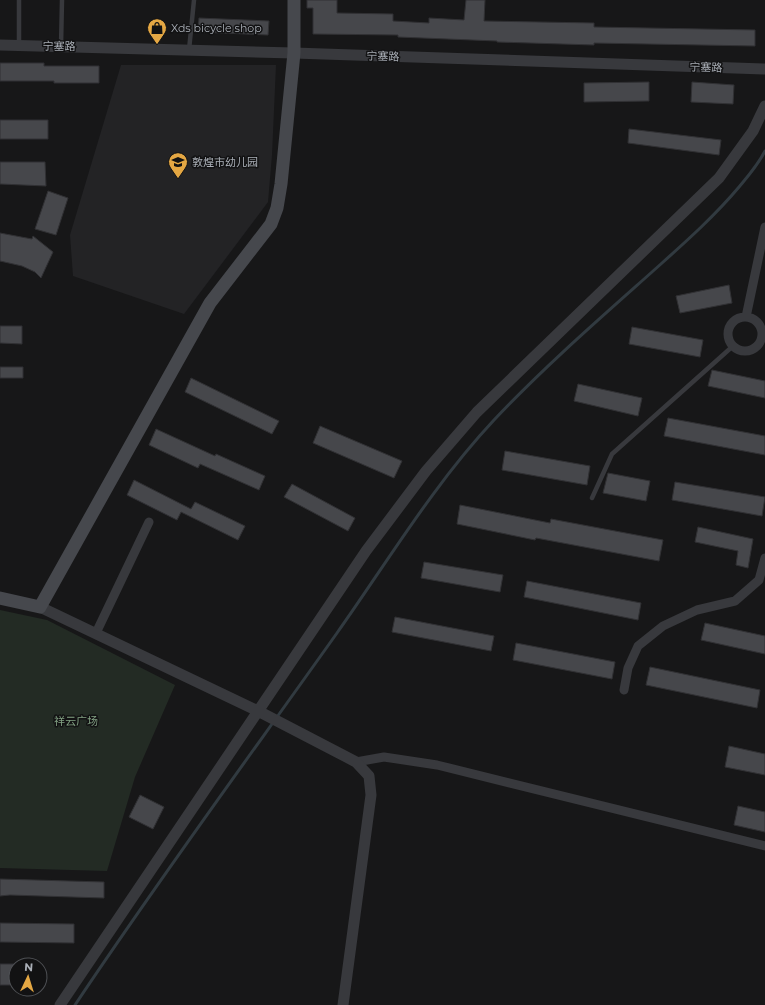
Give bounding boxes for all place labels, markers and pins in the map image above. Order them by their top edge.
shop icon: Xds bicycle shop [146,17,168,45]
place label: Xds bicycle shop [171,21,262,35]
school or university icon: 敦煌市幼儿园 [167,151,189,179]
place label: 敦煌市幼儿园 [192,155,258,169]

